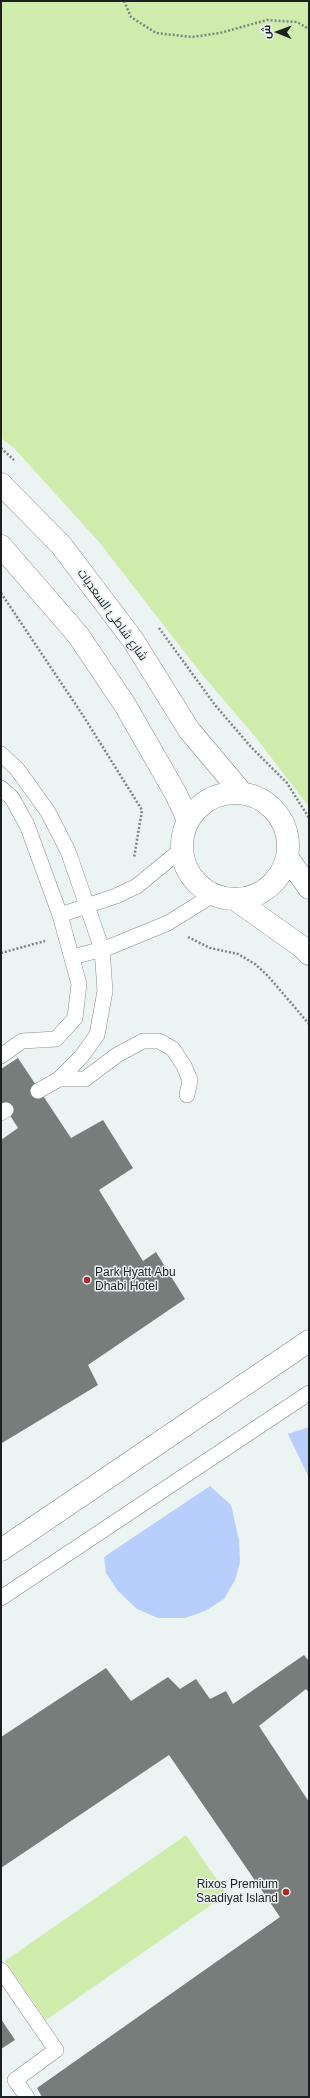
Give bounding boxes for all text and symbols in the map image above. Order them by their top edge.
north arrow [258,12,298,52]
text: ش [260,25,272,39]
street label: شارع شاطئ السعديات [74,566,150,664]
place label: Park Hyatt Abu Dhabi Hotel [95,1266,176,1294]
marker: Park Hyatt Abu Dhabi Hotel [82,1275,92,1285]
place label: Rixos Premium Saadiyat Island [196,1878,278,1906]
marker: Rixos Premium Saadiyat Island [281,1887,291,1897]

